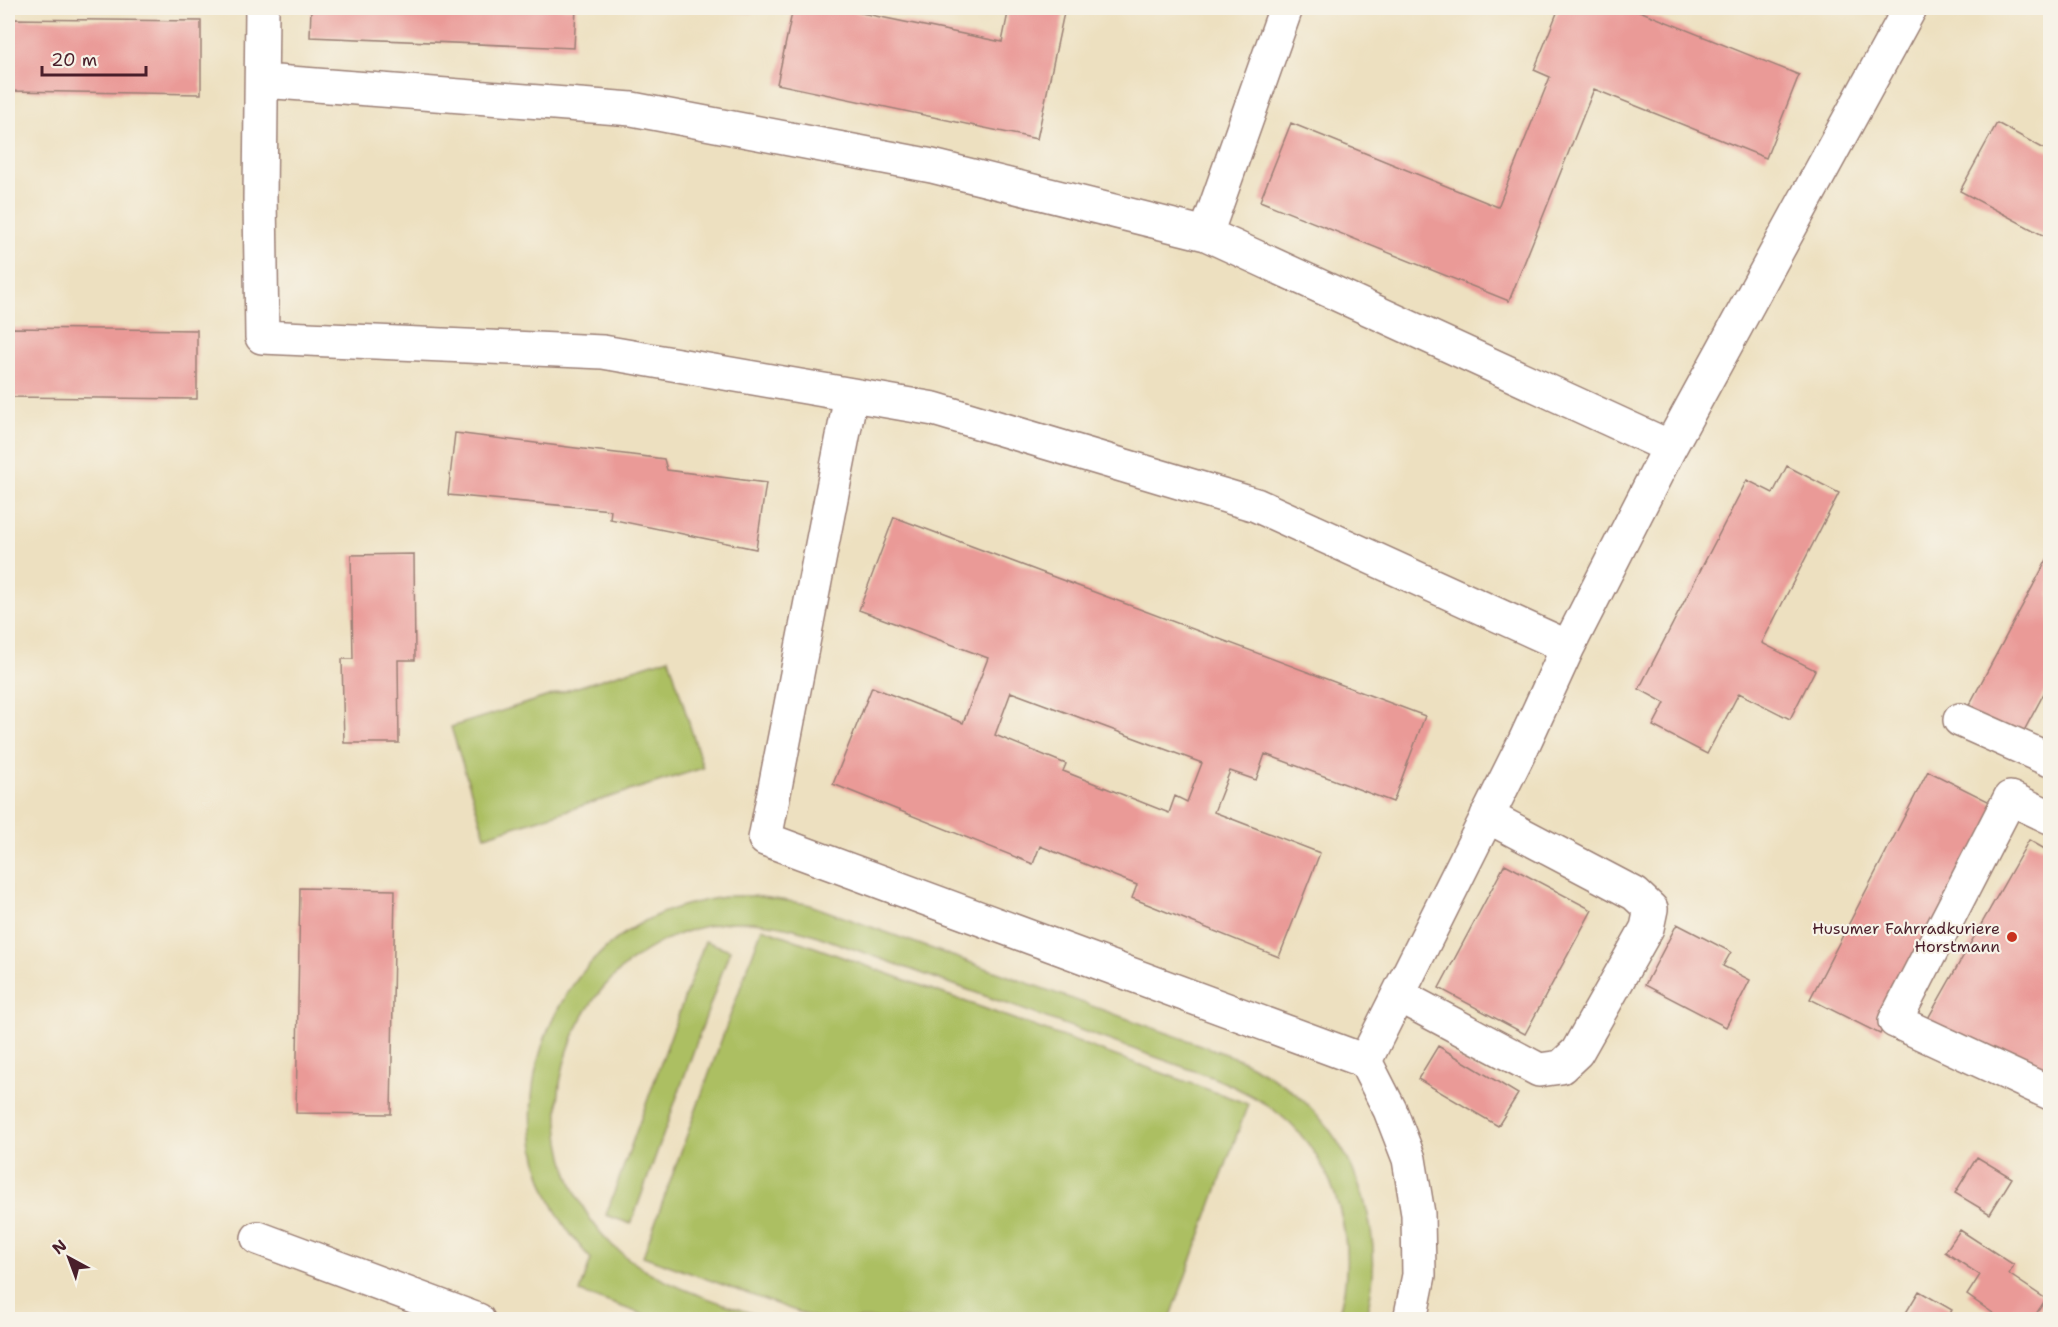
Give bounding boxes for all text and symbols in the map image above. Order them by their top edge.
scale bar [42,39,146,77]
text: 20 m [51,48,97,72]
place label: Husumer Fahrradkuriere Horstmann [1812,918,2000,957]
marker: Husumer Fahrradkuriere Horstmann [2005,930,2019,944]
north arrow [39,1228,99,1288]
text: N [48,1235,71,1259]

